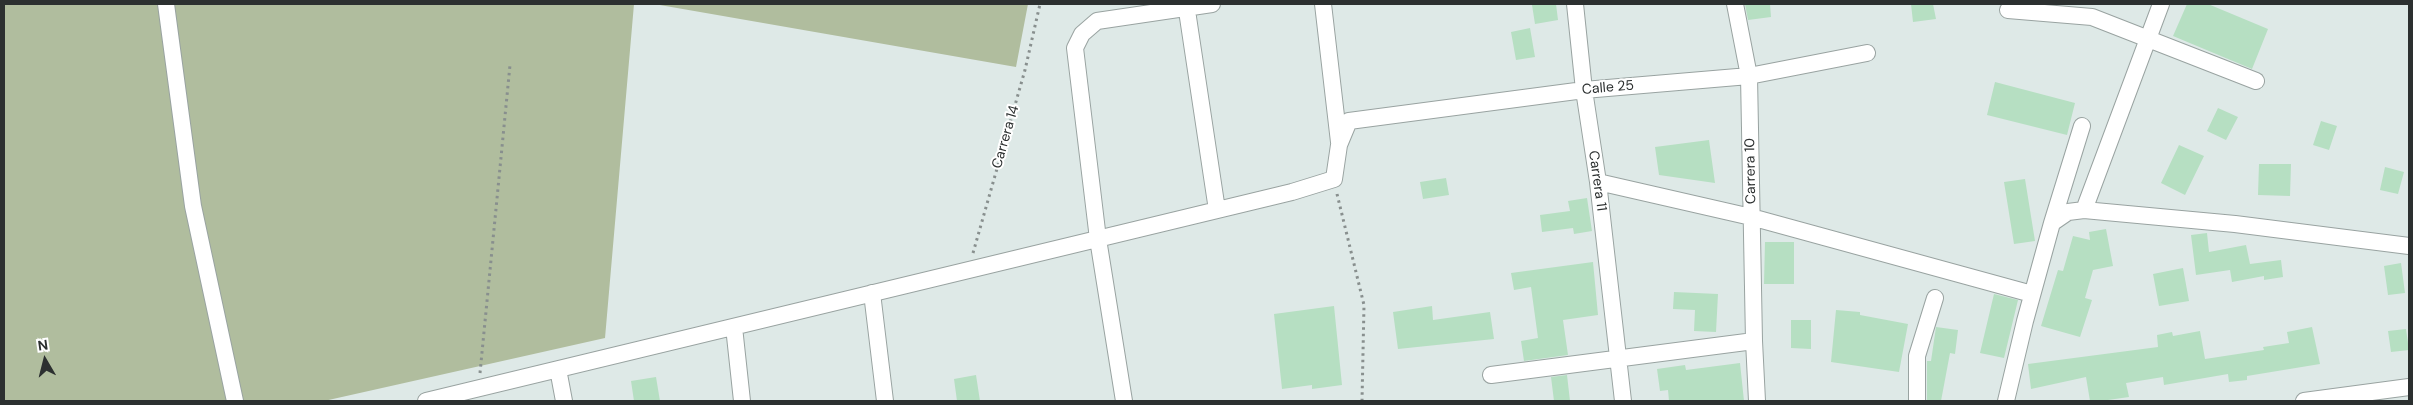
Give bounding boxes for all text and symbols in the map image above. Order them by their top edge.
street label: Calle 25 [1581,77,1635,99]
street label: Carrera 14 [989,103,1023,171]
street label: Carrera 10 [1742,138,1760,204]
street label: Carrera 11 [1584,150,1610,212]
north arrow [20,335,70,385]
text: N [37,336,49,355]

